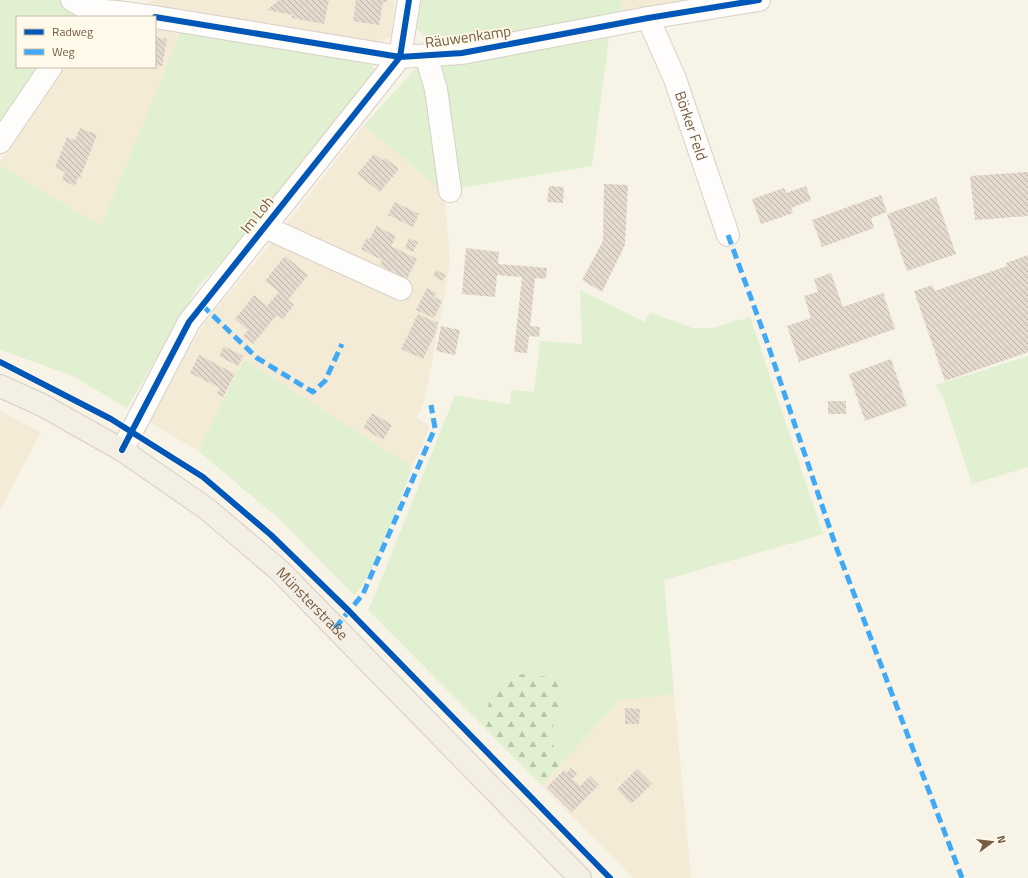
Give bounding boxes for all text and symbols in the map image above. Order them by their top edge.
legend [16,16,156,68]
street label: Räuwenkamp [423,19,513,54]
text: Radweg [52,22,93,41]
text: Weg [52,42,75,61]
street label: Börker Feld [669,88,714,163]
street label: Im Loh [234,191,279,238]
street label: Münsterstraße [271,562,354,645]
north arrow [972,822,1012,862]
text: N [993,834,1010,845]

